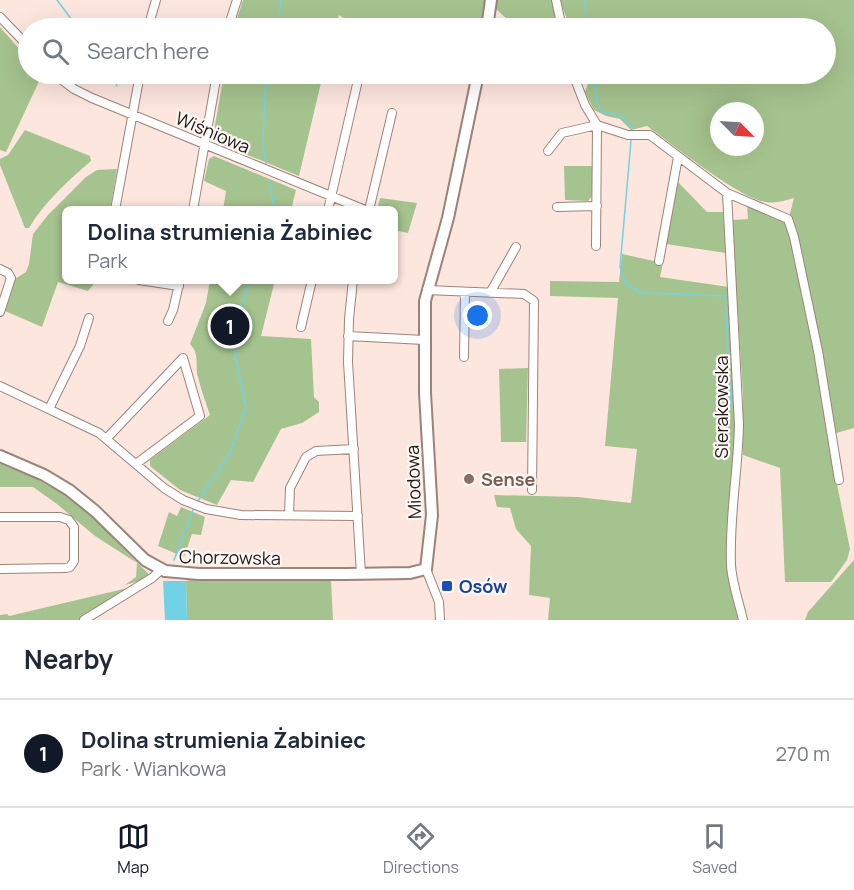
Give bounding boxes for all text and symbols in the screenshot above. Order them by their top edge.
search box [18,18,836,84]
icon: search [39,35,72,68]
text: Search here [87,36,209,66]
north arrow [710,102,764,156]
street label: Wiśniowa [172,106,254,158]
popup [62,206,398,284]
text: Dolina strumienia Żabiniec [88,217,372,247]
text: Park [88,247,127,274]
your location [463,301,492,330]
pin: 1 [210,304,250,348]
street label: Sierakowska [709,356,733,458]
street label: Miodowa [400,444,426,520]
place label: Sense [481,467,535,491]
marker: Sense [462,472,476,486]
street label: Chorzowska [179,544,281,570]
place label: Osów [459,574,508,598]
marker: Osów [440,579,454,593]
text: Nearby [24,641,113,677]
text: Dolina strumienia Żabiniec [81,725,366,755]
text: 1 [39,740,48,767]
text: 270 m [775,740,830,767]
text: Park · Wiankowa [81,755,226,782]
tab: Map [117,820,150,878]
tab: Directions [383,820,459,878]
tab: Saved [692,820,737,878]

